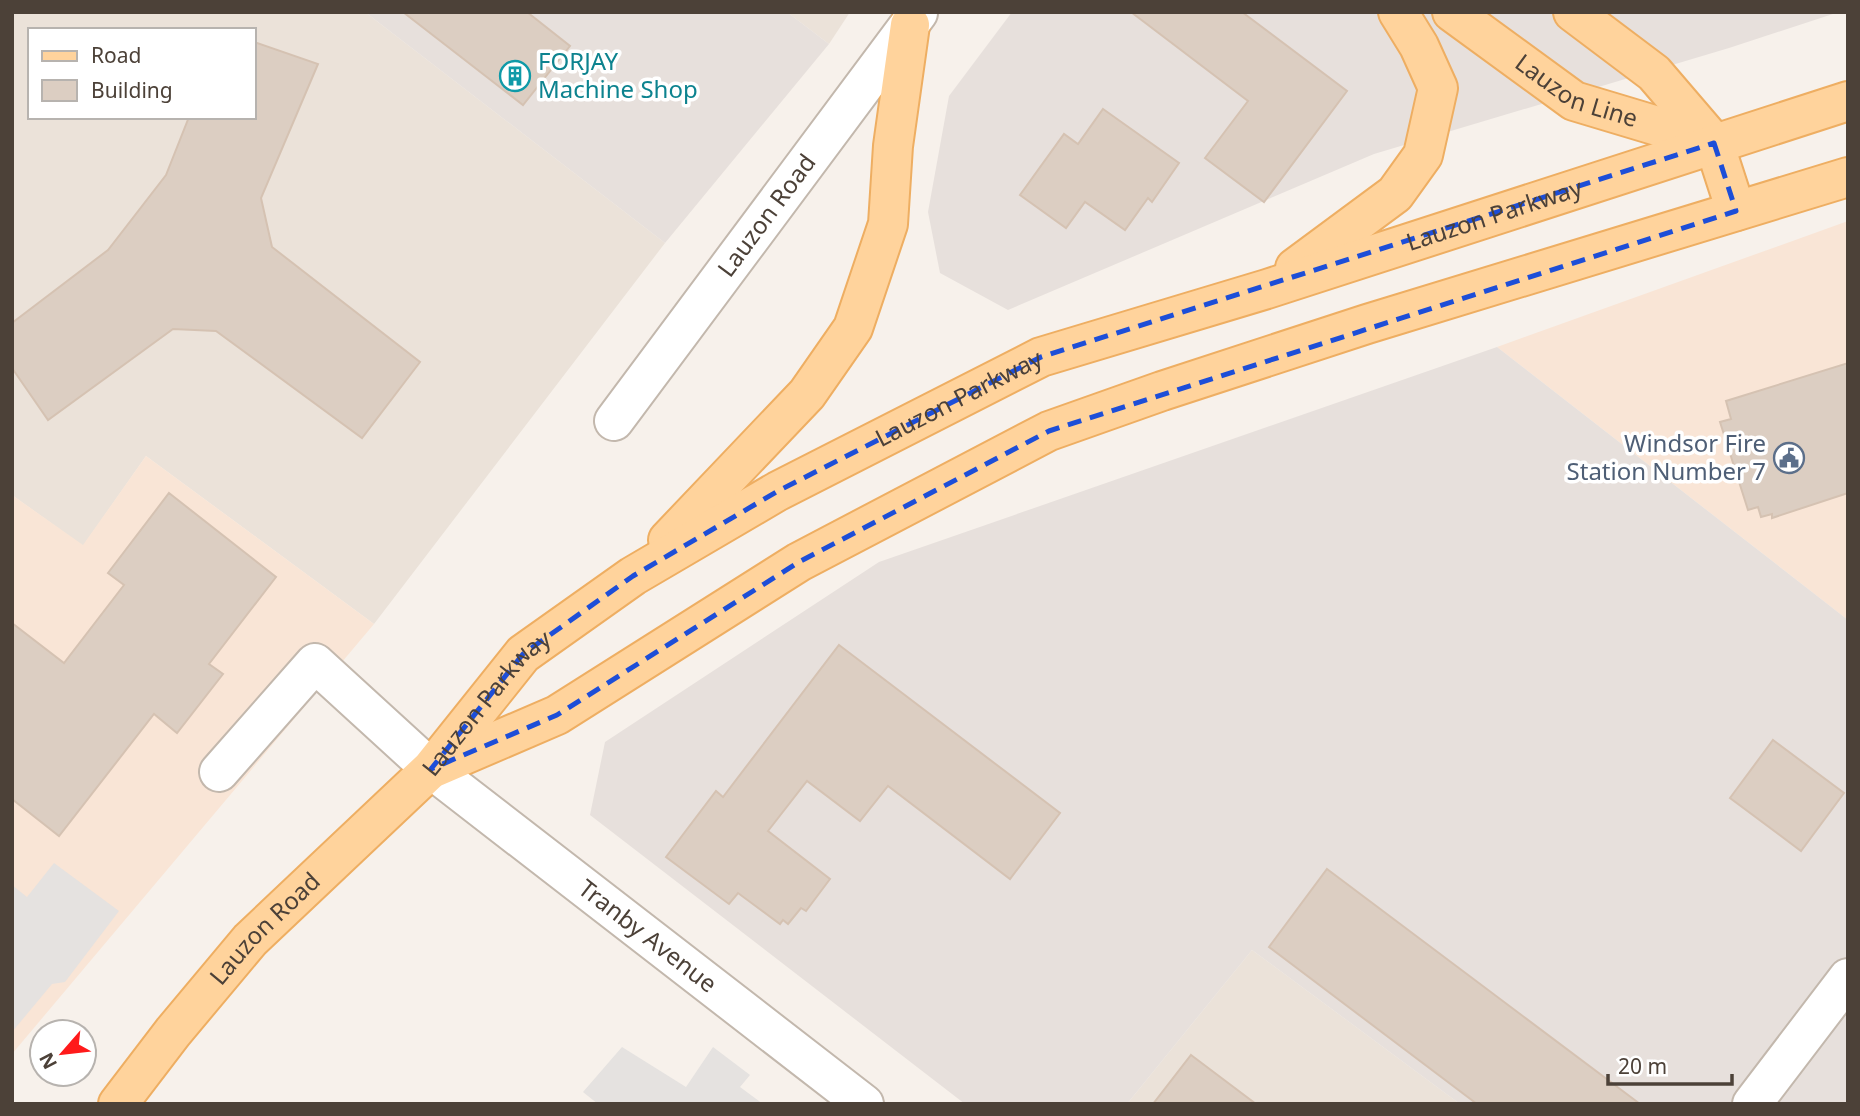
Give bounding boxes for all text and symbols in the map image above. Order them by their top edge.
legend [28,28,256,119]
text: Road [91,41,141,69]
place label: FORJAY Machine Shop [538,44,698,105]
street label: Lauzon Line [1509,45,1642,134]
building icon: FORJAY Machine Shop [498,59,532,93]
text: Building [91,76,173,104]
street label: Lauzon Road [709,147,822,283]
street label: Lauzon Parkway [1402,170,1587,258]
street label: Lauzon Parkway [869,341,1048,454]
place label: Windsor Fire Station Number 7 [1567,426,1766,487]
public building icon: Windsor Fire Station Number 7 [1772,441,1806,475]
street label: Lauzon Parkway [414,621,557,782]
street label: Lauzon Road [201,864,327,991]
street label: Tranby Avenue [572,871,724,999]
north arrow [28,1018,98,1088]
scale bar [1608,1042,1732,1086]
text: N [33,1048,63,1074]
text: 20 m [1618,1052,1667,1080]

